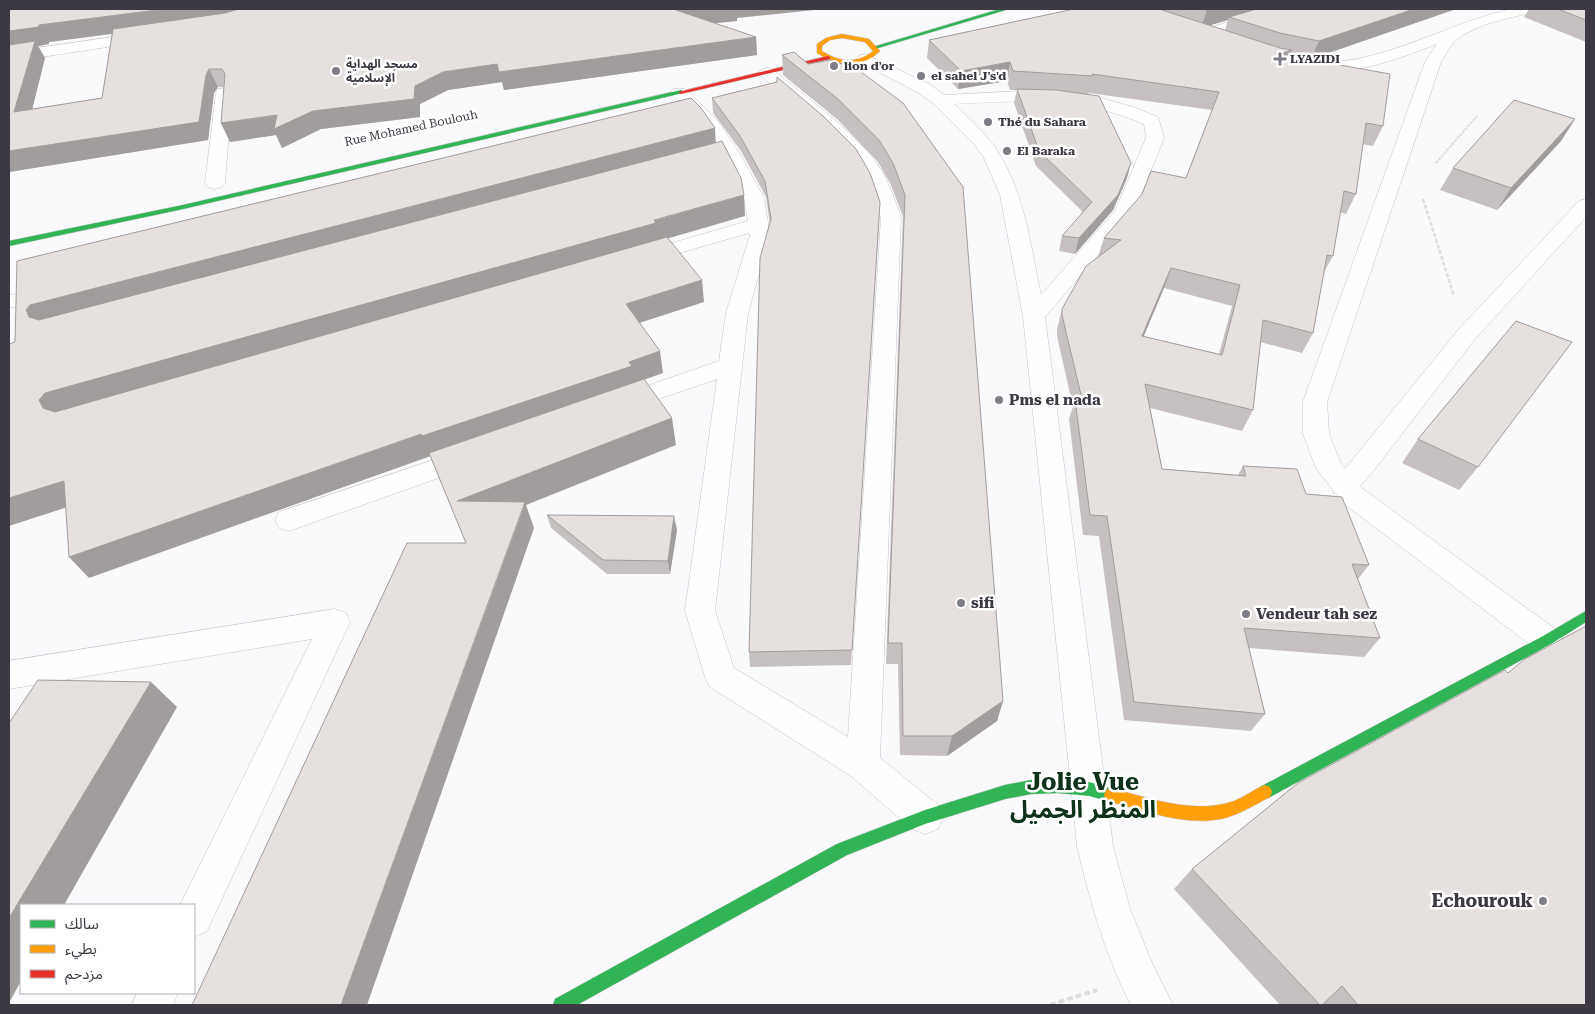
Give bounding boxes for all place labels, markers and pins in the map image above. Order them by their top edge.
place label: LYAZIDI [1290,52,1340,66]
marker: LYAZIDI [1274,53,1286,65]
place label: مسجد الهداية الإسلامية [346,57,418,87]
place label: lion d'or [844,59,895,73]
marker: lion d'or [828,60,840,72]
marker: مسجد الهداية الإسلامية [330,65,342,77]
place label: el sahel J's'd [931,69,1006,83]
marker: el sahel J's'd [915,70,927,82]
place label: Thé du Sahara [998,115,1086,129]
marker: Thé du Sahara [982,116,994,128]
place label: El Baraka [1017,144,1075,158]
marker: El Baraka [1001,145,1013,157]
place label: Pms el nada [1009,391,1101,409]
marker: Pms el nada [993,394,1005,406]
place label: sifi [971,594,995,612]
marker: sifi [955,597,967,609]
place label: Vendeur tah sez [1256,605,1377,623]
marker: Vendeur tah sez [1240,608,1252,620]
place label: Echourouk [1431,890,1534,911]
marker: Echourouk [1537,895,1549,907]

